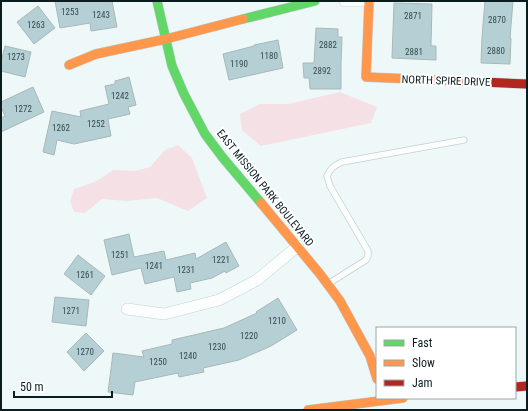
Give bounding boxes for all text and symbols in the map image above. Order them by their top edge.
house number: 1253 [61,7,79,17]
house number: 1243 [92,10,110,20]
house number: 2871 [404,11,422,21]
house number: 2870 [488,15,506,25]
house number: 1263 [27,20,45,30]
house number: 2882 [319,40,337,50]
house number: 2880 [487,46,505,56]
house number: 2881 [405,47,423,57]
house number: 1180 [260,51,278,61]
house number: 1273 [7,52,25,62]
house number: 1190 [230,59,248,69]
house number: 2892 [313,66,331,76]
street label: NORTH SPIRE DRIVE [401,73,491,89]
house number: 1242 [111,91,129,101]
house number: 1272 [14,104,32,114]
house number: 1252 [87,119,105,129]
house number: 1262 [52,123,70,133]
street label: EAST MISSION PARK BOULEVARD [214,127,316,249]
house number: 1251 [111,250,129,260]
house number: 1221 [212,255,230,265]
house number: 1241 [145,261,163,271]
house number: 1231 [177,265,195,275]
house number: 1261 [76,270,94,280]
house number: 1271 [62,306,80,316]
house number: 1210 [268,316,286,326]
legend [376,327,516,399]
house number: 1220 [240,331,258,341]
text: Fast [412,336,433,350]
house number: 1230 [208,342,226,352]
house number: 1270 [76,347,94,357]
house number: 1240 [179,351,197,361]
text: Slow [412,356,435,370]
house number: 1250 [149,357,167,367]
scale bar [14,373,112,399]
text: Jam [412,376,433,390]
text: 50 m [20,380,44,394]

